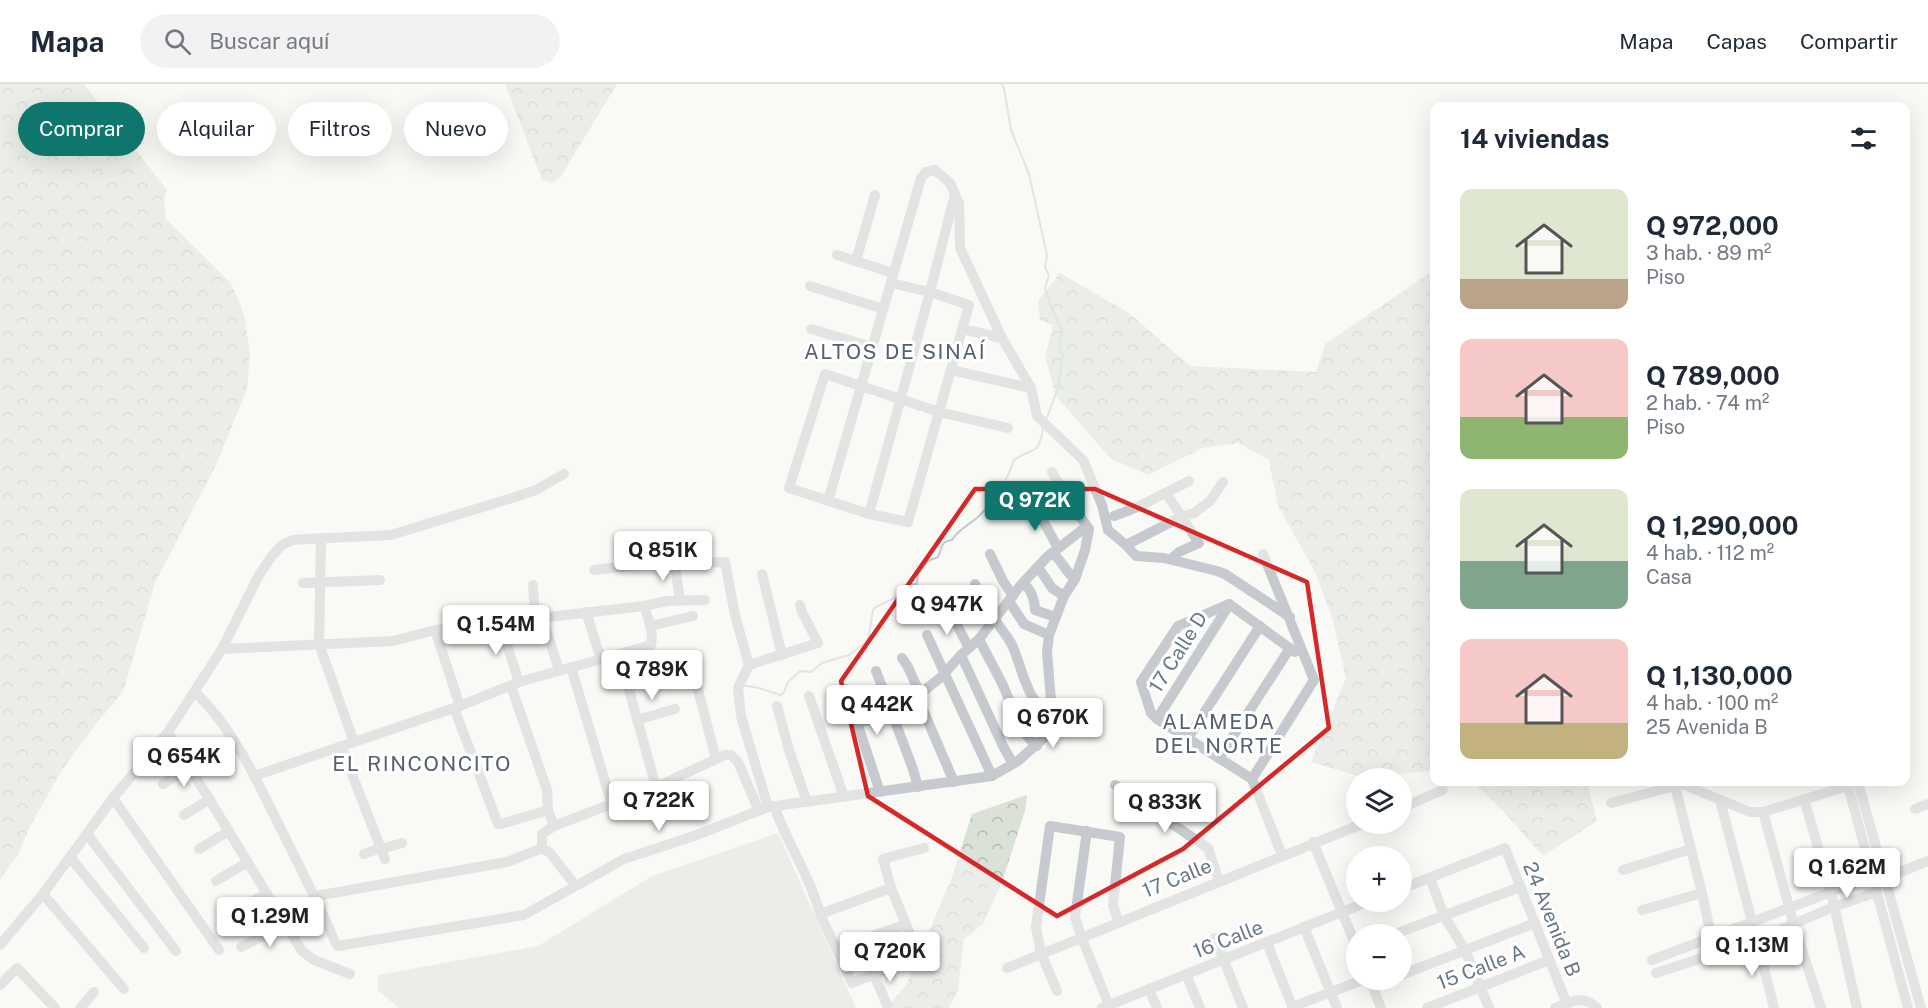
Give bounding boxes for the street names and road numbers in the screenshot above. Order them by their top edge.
street label: 17 Calle D [1144,607,1212,697]
street label: 17 Calle [1139,853,1215,903]
street label: 24 Avenida B [1518,858,1586,980]
street label: 16 Calle [1190,915,1266,963]
street label: 15 Calle A [1434,939,1528,995]

